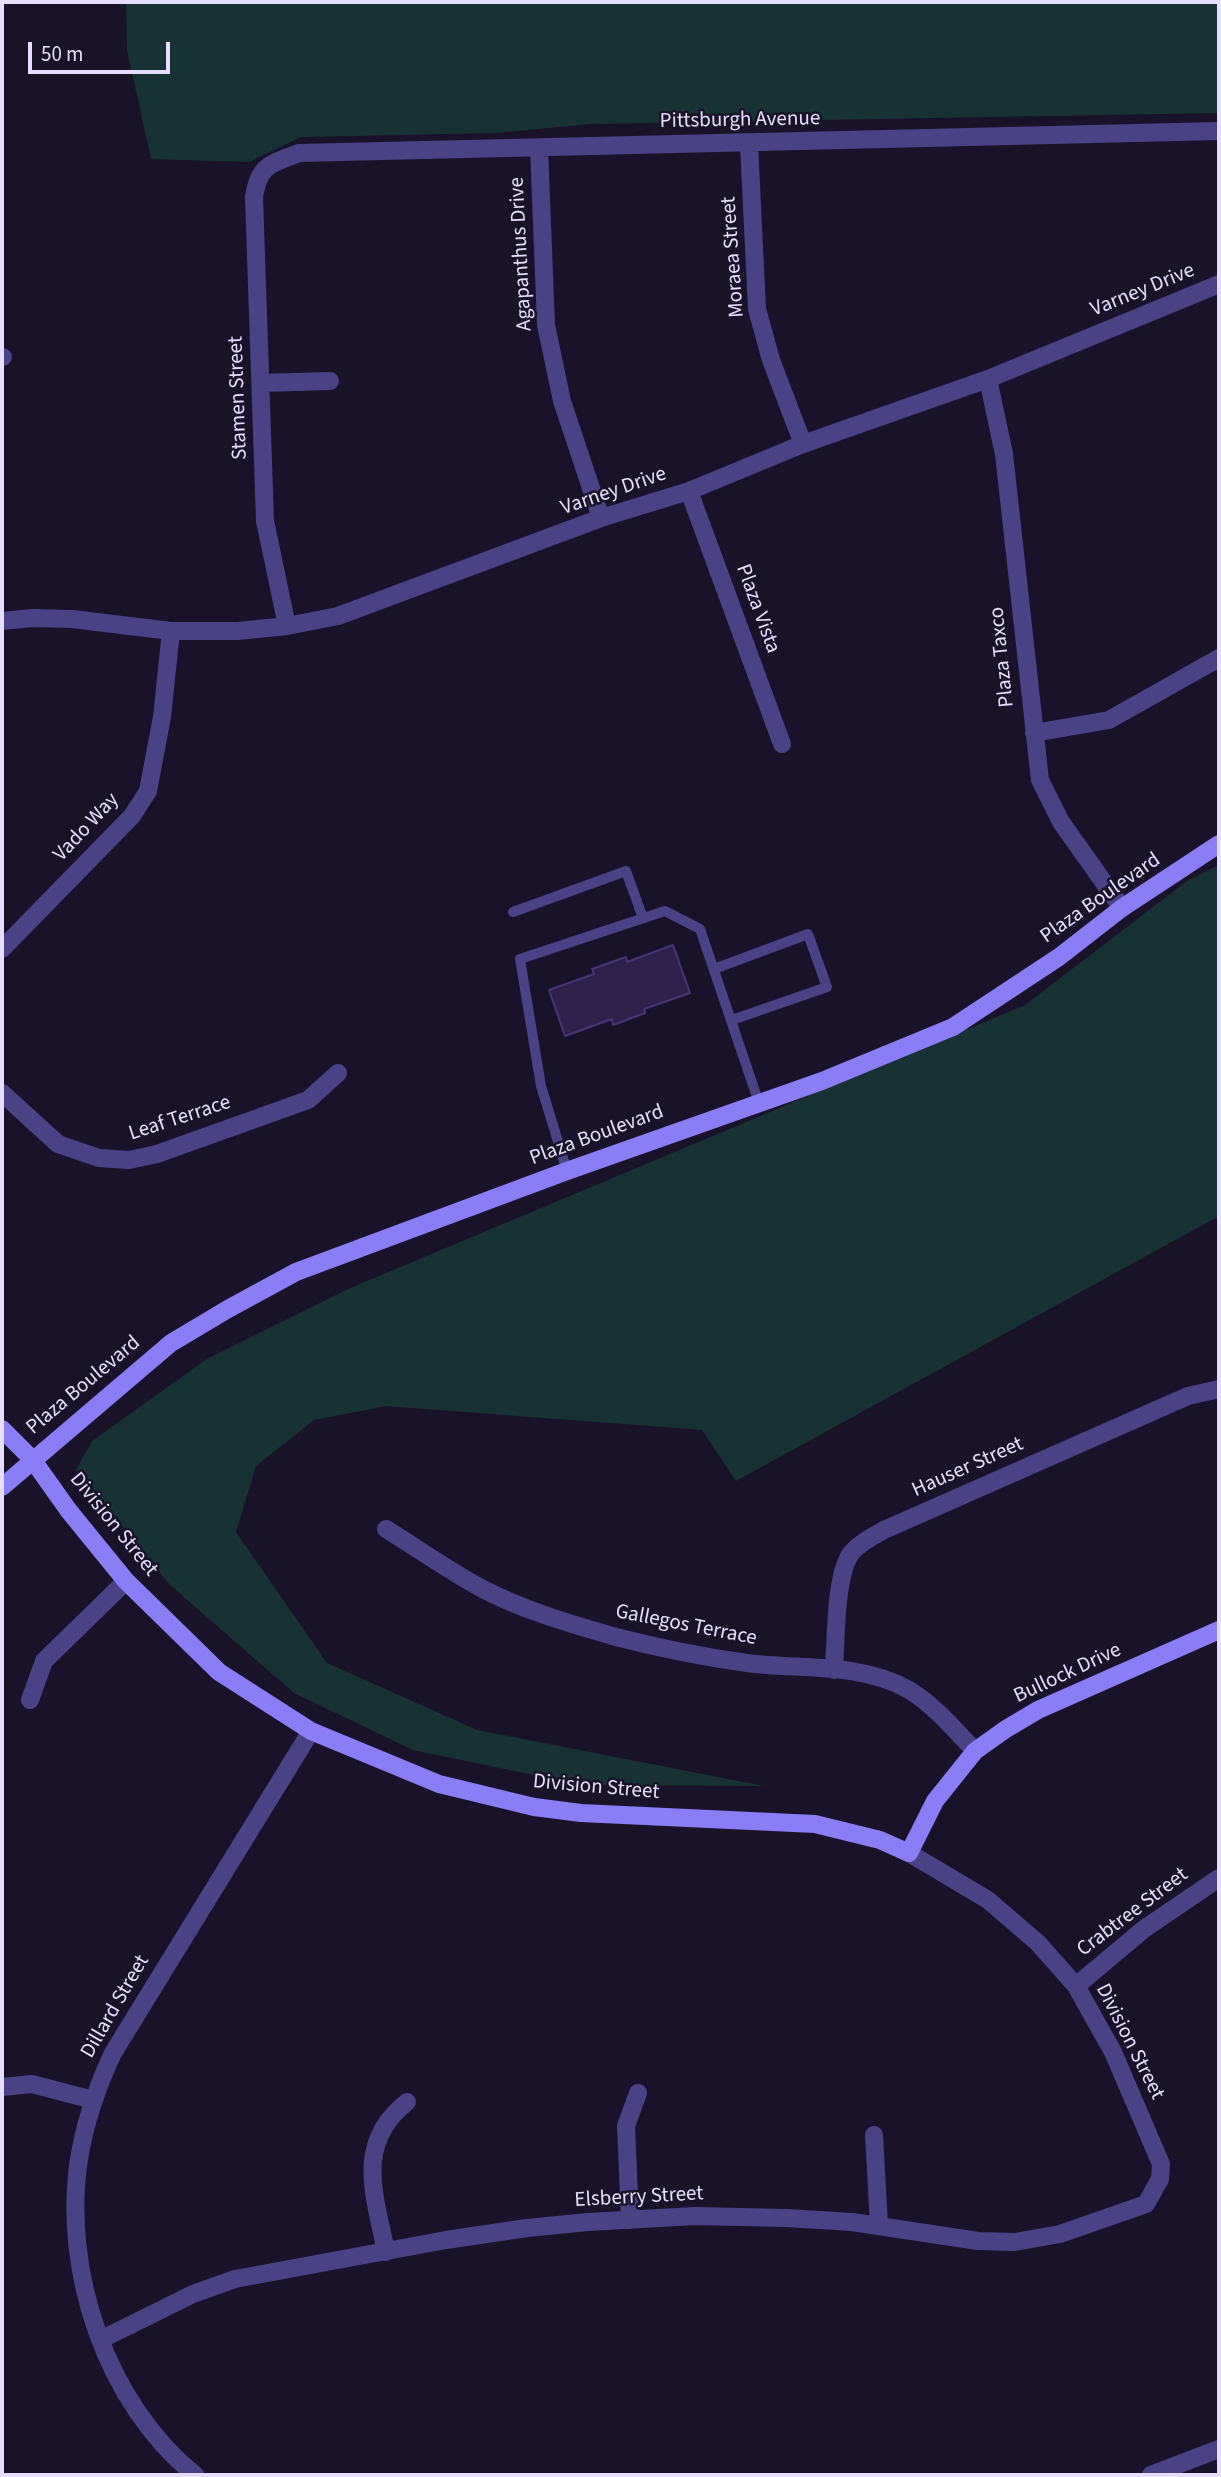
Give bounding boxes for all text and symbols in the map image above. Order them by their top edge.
scale bar [32,28,173,72]
text: 50 m [41,39,83,69]
street label: Pittsburgh Avenue [660,107,820,135]
street label: Agapanthus Drive [505,176,539,332]
street label: Moraea Street [717,195,751,319]
street label: Varney Drive [1087,259,1199,323]
street label: Stamen Street [224,336,254,460]
street label: Varney Drive [558,462,670,522]
street label: Plaza Vista [729,561,785,657]
street label: Plaza Taxco [985,606,1021,708]
street label: Vado Way [49,788,125,868]
street label: Plaza Boulevard [1036,848,1166,950]
street label: Leaf Terrace [126,1091,234,1147]
street label: Plaza Boulevard [527,1100,667,1172]
street label: Plaza Boulevard [22,1331,146,1441]
street label: Hauser Street [909,1432,1027,1504]
street label: Division Street [63,1468,163,1582]
street label: Gallegos Terrace [613,1600,759,1652]
street label: Bullock Drive [1010,1638,1126,1710]
street label: Division Street [532,1770,660,1806]
street label: Crabtree Street [1073,1863,1193,1963]
street label: Dillard Street [76,1951,156,2063]
street label: Division Street [1089,1980,1169,2104]
street label: Elsberry Street [574,2182,704,2214]

